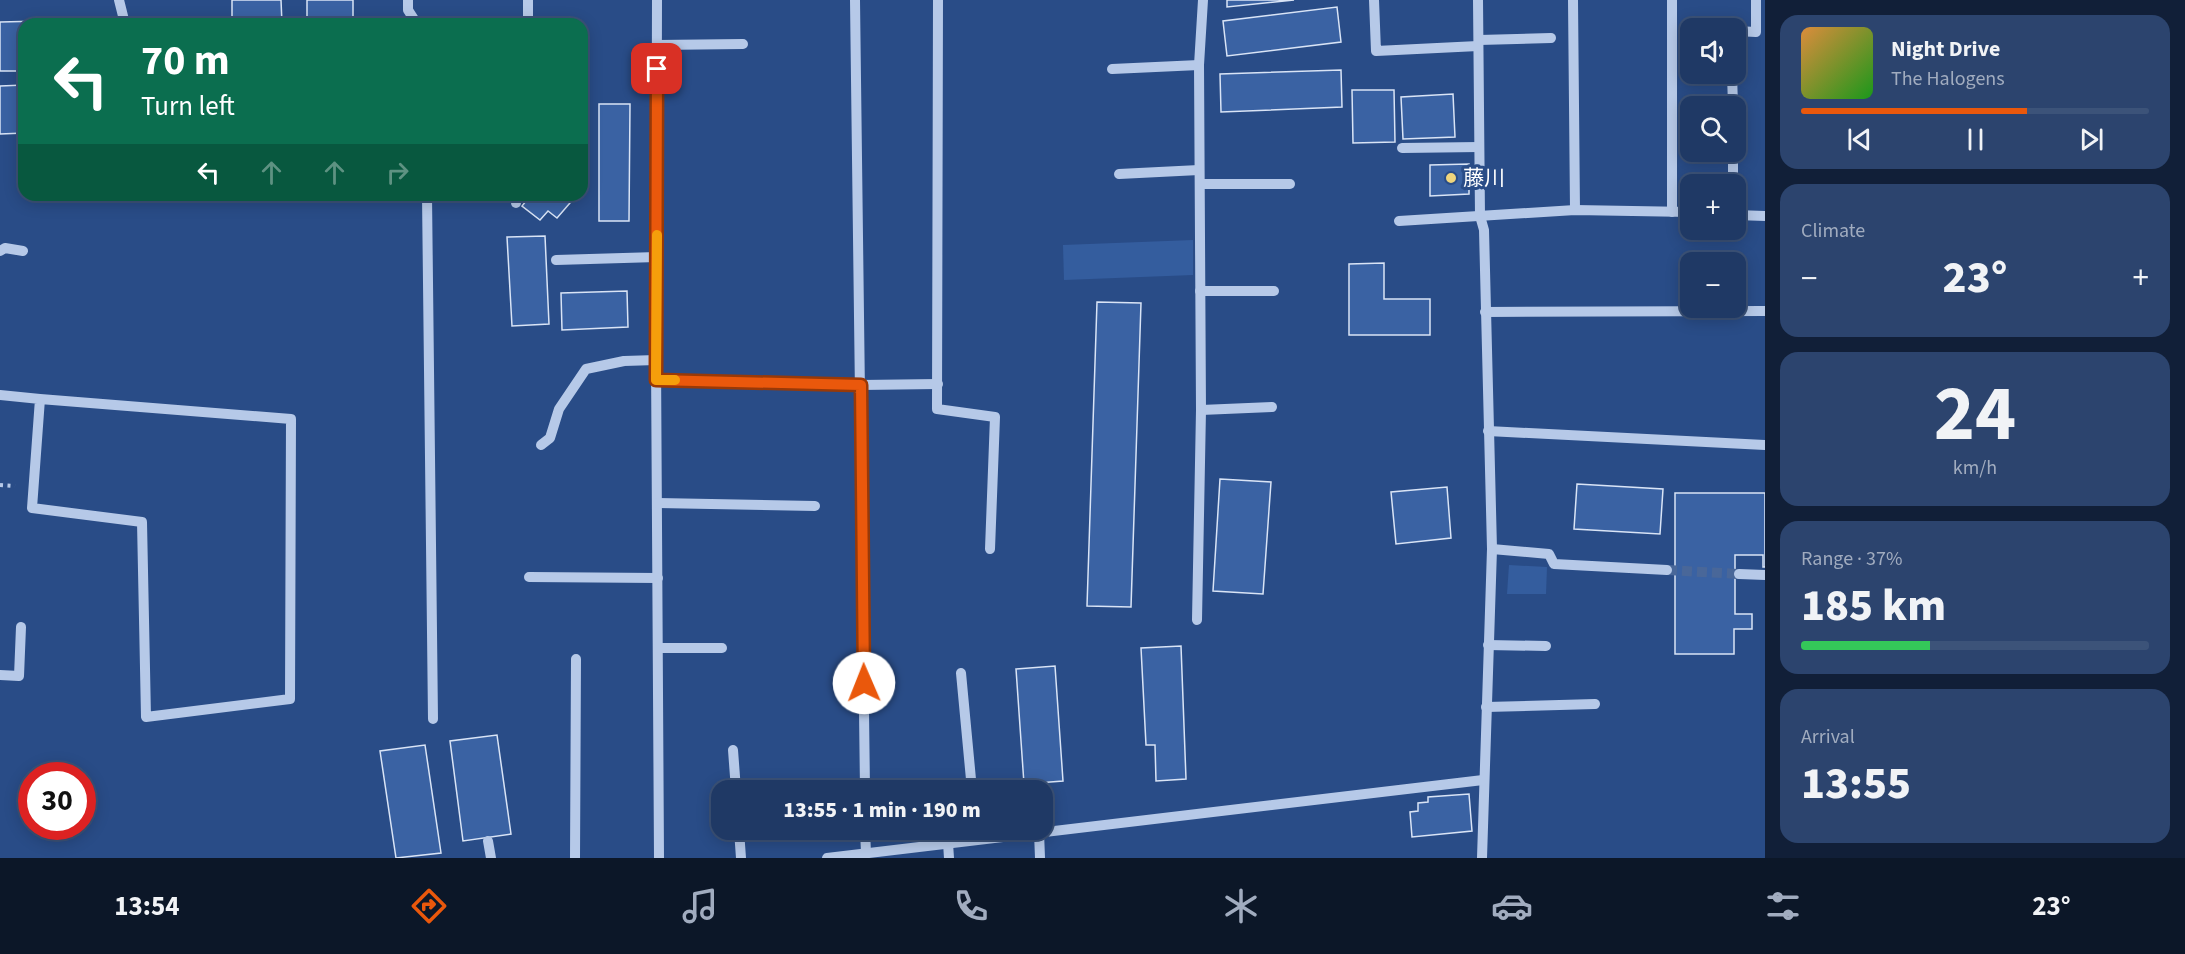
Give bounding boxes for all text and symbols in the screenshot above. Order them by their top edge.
map controls [1680,18,1746,318]
button: sound [1680,18,1746,84]
text: 70 m [141,31,230,91]
text: Night Drive [1891,33,2000,65]
icon: left [42,42,120,120]
pin [631,43,682,94]
icon: arrive [640,52,673,85]
text: The Halogens [1891,65,2005,93]
text: Turn left [141,87,235,126]
button: search [1680,96,1746,162]
icon: previous [1843,123,1876,156]
icon: pause [1959,123,1992,156]
icon: next [2075,123,2108,156]
icon: left [192,156,225,189]
icon: ahead [255,156,288,189]
icon: ahead [318,156,351,189]
icon: right [381,156,414,189]
place label: 藤川 [1463,163,1505,193]
marker: 藤川 [1444,171,1458,185]
button: + [1680,174,1746,240]
text: Climate [1801,217,1865,245]
text: 23° [1943,246,2007,310]
button: − [1680,252,1746,318]
text: − [1801,255,1817,302]
text: + [2133,255,2149,302]
text: 24 [1934,359,2016,470]
text: km/h [1953,454,1997,482]
text: Range · 37% [1801,545,1902,573]
text: 185 km [1801,574,1946,638]
position arrow [832,651,896,715]
text: Arrival [1801,723,1855,751]
text: 13:55 [1801,752,1911,816]
speed limit sign: 30 [18,762,96,840]
text: 13:55 · 1 min · 190 m [783,794,981,826]
icon: directions [408,885,450,927]
icon: music [679,885,721,927]
icon: phone [950,885,992,927]
icon: climate [1220,885,1262,927]
icon: car [1491,885,1533,927]
icon: filters [1762,885,1804,927]
text: 13:54 [114,887,179,926]
text: 23° [2032,887,2071,926]

